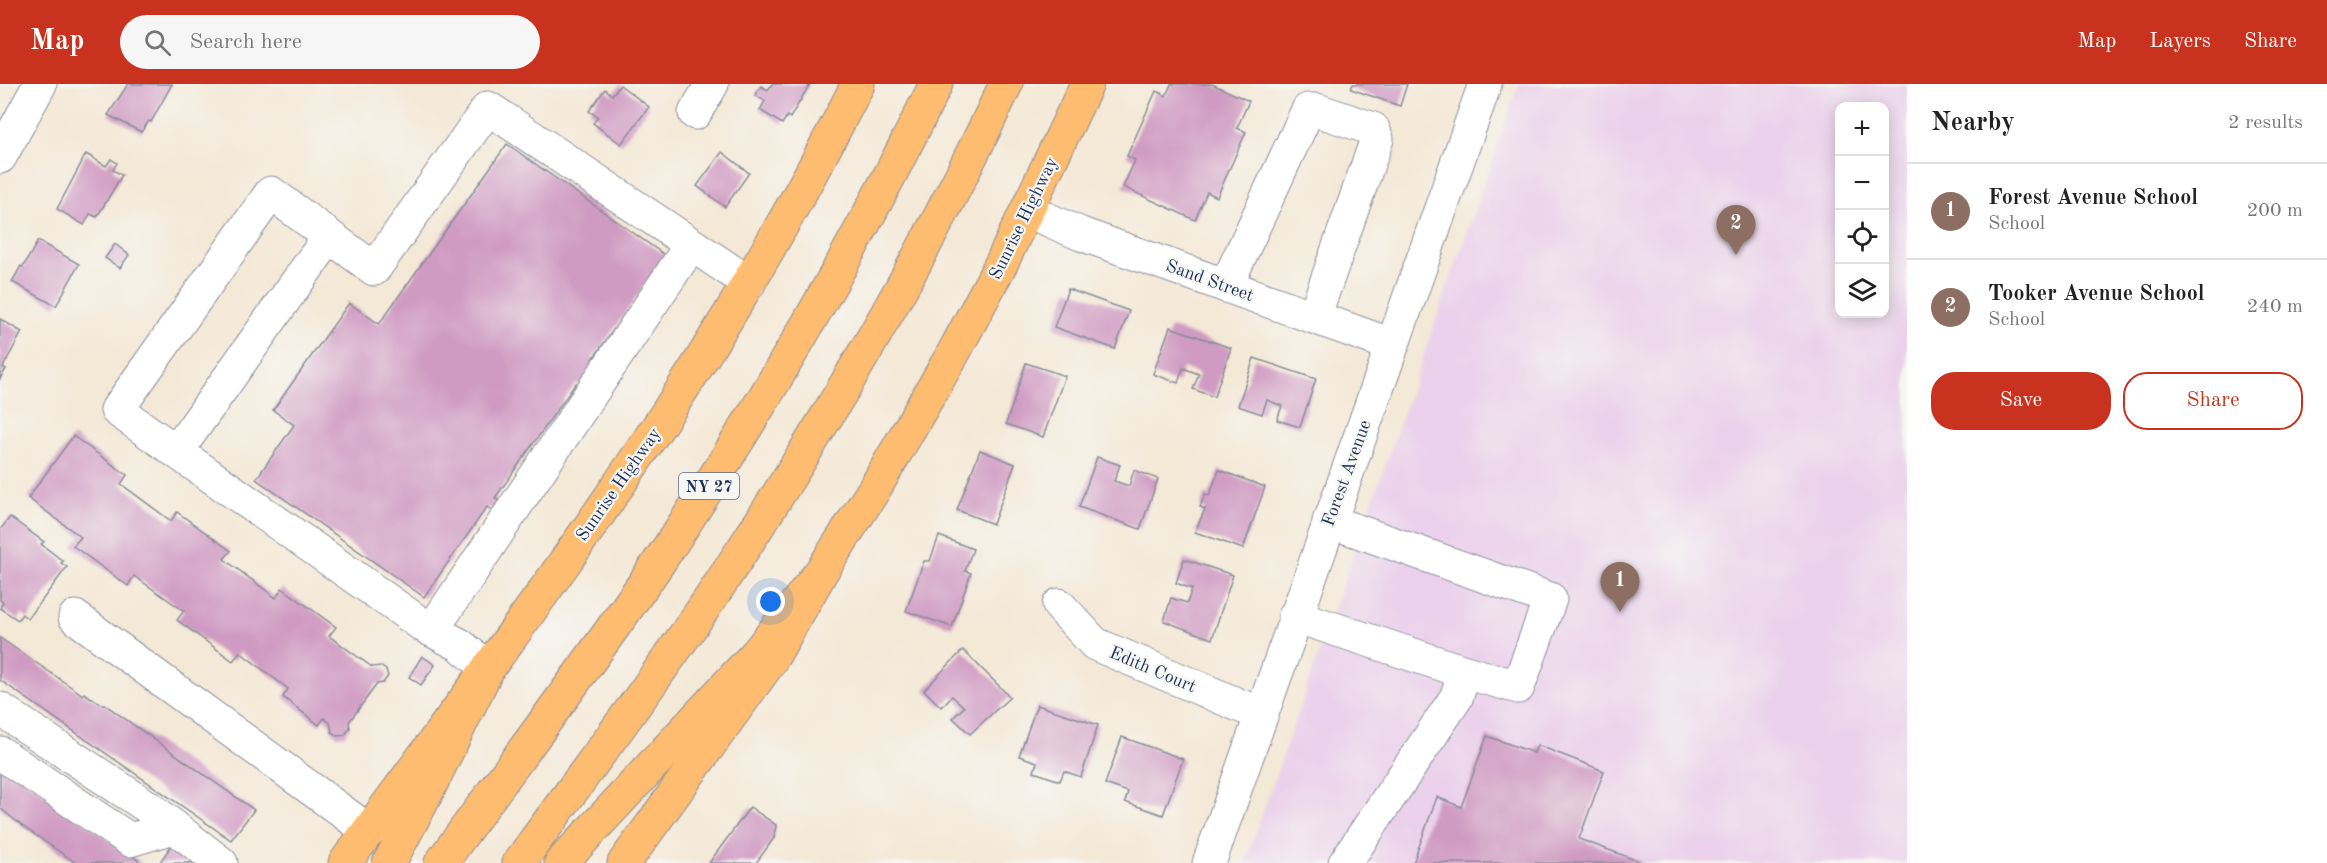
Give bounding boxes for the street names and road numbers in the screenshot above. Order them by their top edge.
street label: Sunrise Highway [986,154,1062,283]
street label: Sand Street [1163,257,1256,305]
street label: Forest Avenue [1319,418,1375,529]
street label: Sunrise Highway [573,424,665,545]
road number: NY 27 [679,473,739,499]
street label: Edith Court [1107,644,1199,696]

